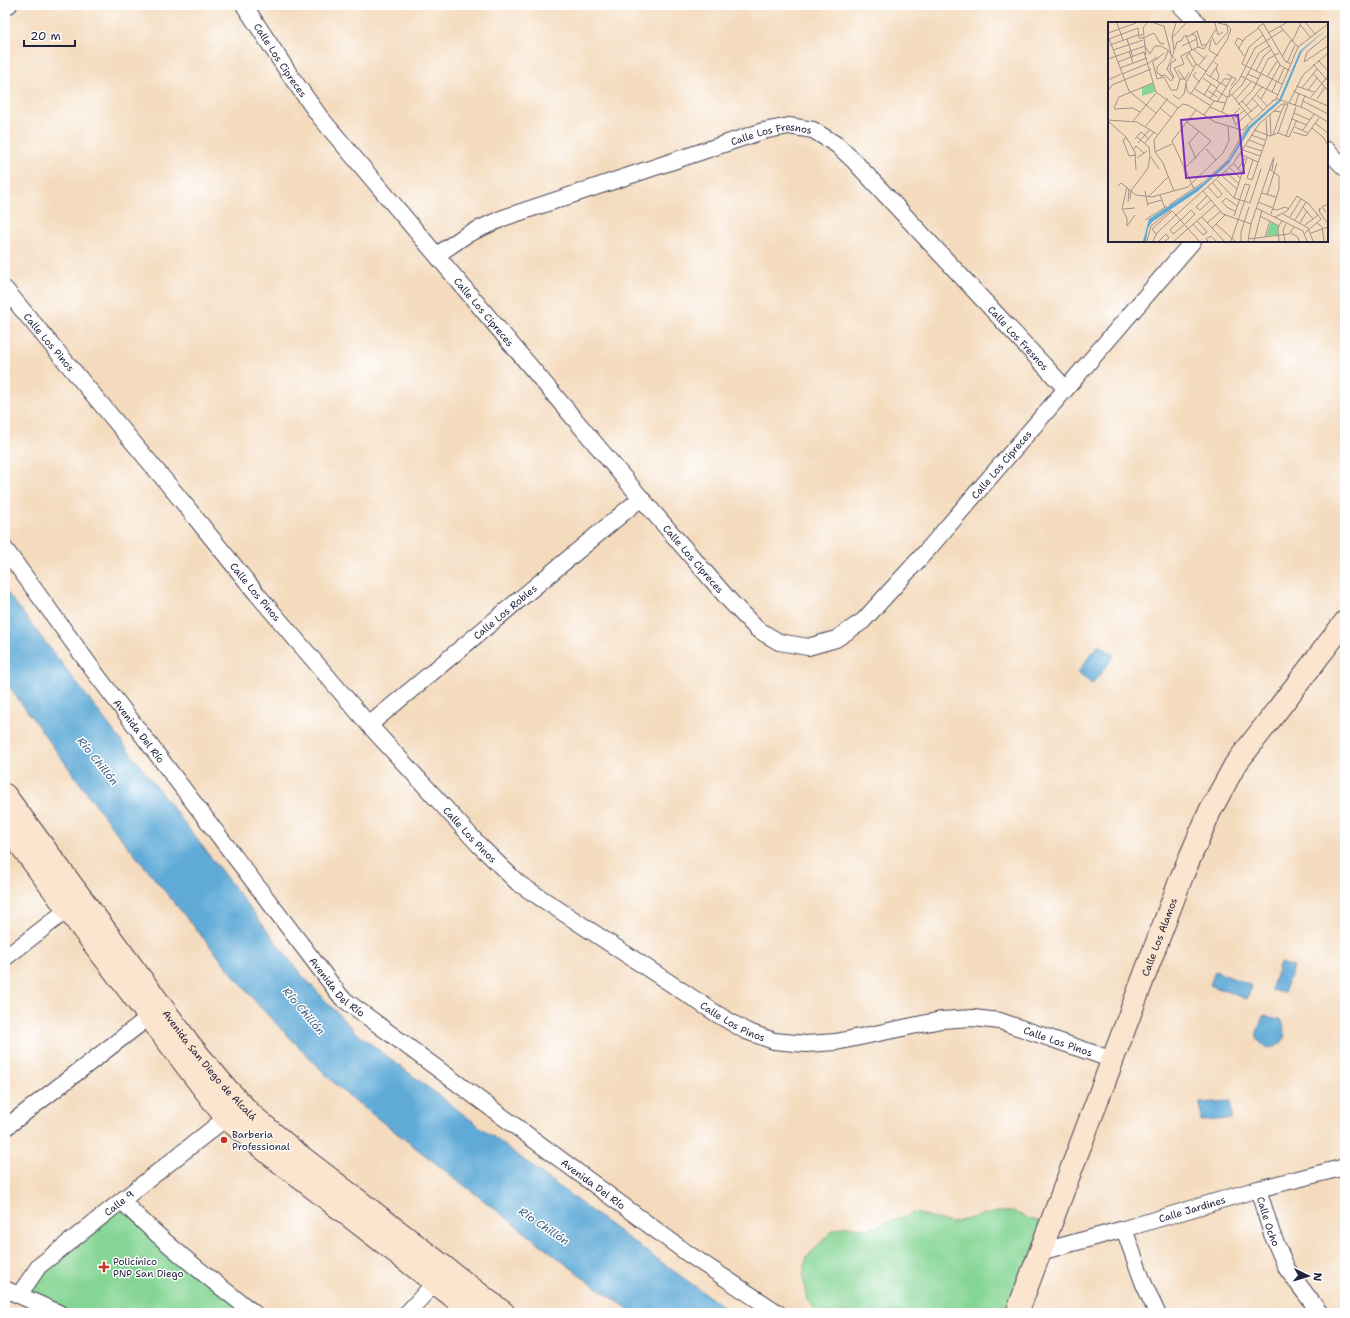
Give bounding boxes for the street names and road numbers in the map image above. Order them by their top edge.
street label: Calle Los Cipreces [251,21,310,100]
street label: Calle Los Fresnos [729,120,813,148]
street label: Calle Los Cipreces [451,275,516,349]
street label: Calle Los Fresnos [985,303,1051,373]
street label: Calle Los Pinos [21,310,77,374]
street label: Calle Los Cipreces [968,428,1035,502]
street label: Calle Los Cipreces [660,522,726,596]
street label: Calle Los Pinos [227,560,283,624]
street label: Calle Los Robles [471,582,540,642]
street label: Avenida Del Río [110,697,167,766]
street label: Calle Los Pinos [440,804,499,866]
street label: Calle Los Alamos [1139,896,1180,978]
street label: Avenida Del Río [306,955,367,1020]
street label: Calle Los Pinos [698,999,767,1044]
street label: Avenida San Diego de Alcalá [160,1008,260,1124]
street label: Calle Los Pinos [1022,1024,1094,1059]
street label: Avenida Del Río [558,1156,628,1212]
street label: Calle 9 [102,1188,137,1219]
street label: Calle Jardines [1157,1193,1227,1225]
street label: Calle Ocho [1254,1195,1282,1248]

